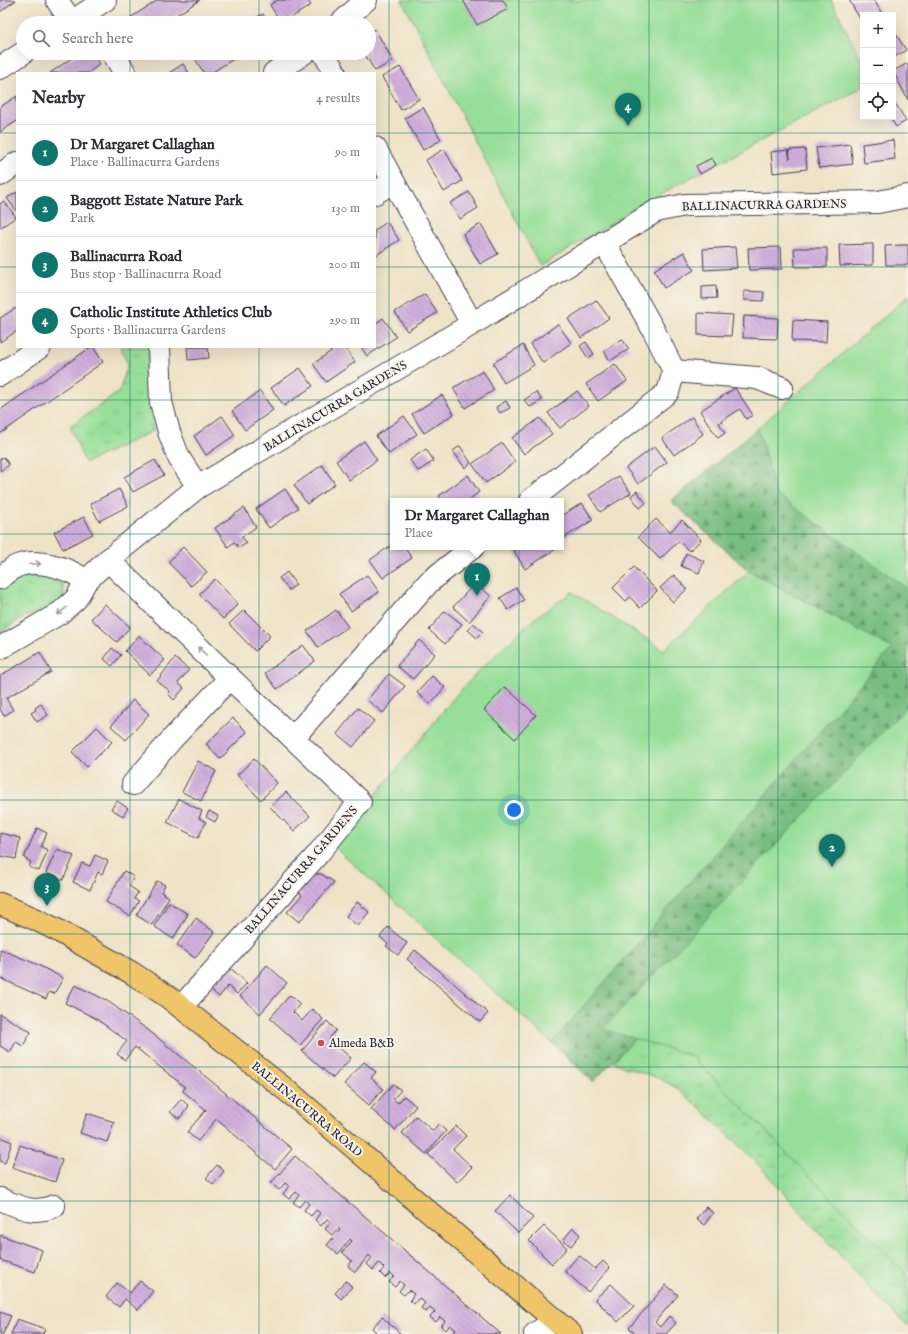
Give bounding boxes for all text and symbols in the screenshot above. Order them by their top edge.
map controls [860,12,896,120]
button: + [860,12,896,48]
search box [16,16,376,60]
icon: search [30,27,52,49]
text: Search here [62,29,133,48]
button: − [860,48,896,84]
button: locate [860,84,896,120]
text: Nearby [32,88,85,109]
text: 4 results [316,90,360,107]
pin: 4 [615,93,641,126]
text: Dr Margaret Callaghan [70,135,215,154]
text: 1 [43,144,47,161]
text: 90 m [335,144,360,161]
text: Place · Ballinacurra Gardens [70,154,220,171]
text: Baggott Estate Nature Park [70,191,243,210]
street label: BALLINACURRA GARDENS [681,197,847,214]
text: 2 [42,200,48,217]
text: 130 m [331,200,360,217]
text: Park [70,210,95,227]
text: Ballinacurra Road [70,247,182,266]
text: 3 [43,256,47,273]
text: 200 m [328,256,360,273]
text: Bus stop · Ballinacurra Road [70,266,221,283]
text: Catholic Institute Athletics Club [70,303,272,322]
text: 4 [42,312,48,329]
text: 290 m [329,312,360,329]
text: Sports · Ballinacurra Gardens [70,322,226,339]
street label: BALLINACURRA GARDENS [261,358,410,455]
popup [390,498,564,550]
text: Dr Margaret Callaghan [405,506,549,525]
text: Place [405,525,433,542]
one-way arrow [28,560,41,568]
pin: 1 [464,563,490,596]
one-way arrow [56,606,67,615]
one-way arrow [197,646,207,656]
your location [504,800,524,820]
street label: BALLINACURRA GARDENS [242,803,361,937]
pin: 2 [819,834,845,867]
pin: 3 [34,873,60,906]
place label: Almeda B&B [328,1036,394,1051]
marker: Almeda B&B [316,1038,326,1048]
street label: BALLINACURRA ROAD [248,1059,366,1160]

